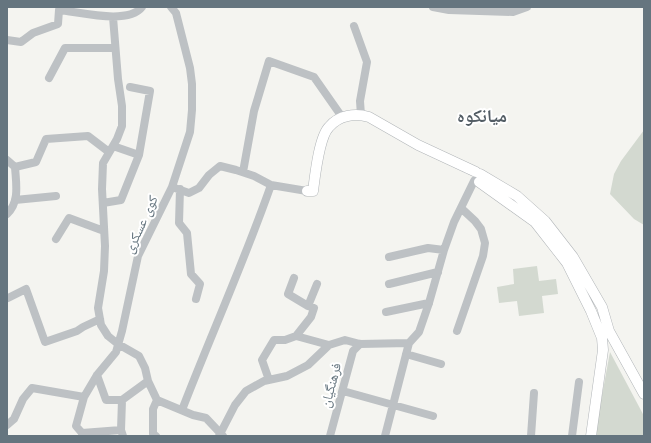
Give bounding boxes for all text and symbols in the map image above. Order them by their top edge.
district label: میانکوه [457,105,507,126]
street label: کوی عسکری [119,192,162,256]
street label: فرهنگیان [316,360,345,410]

